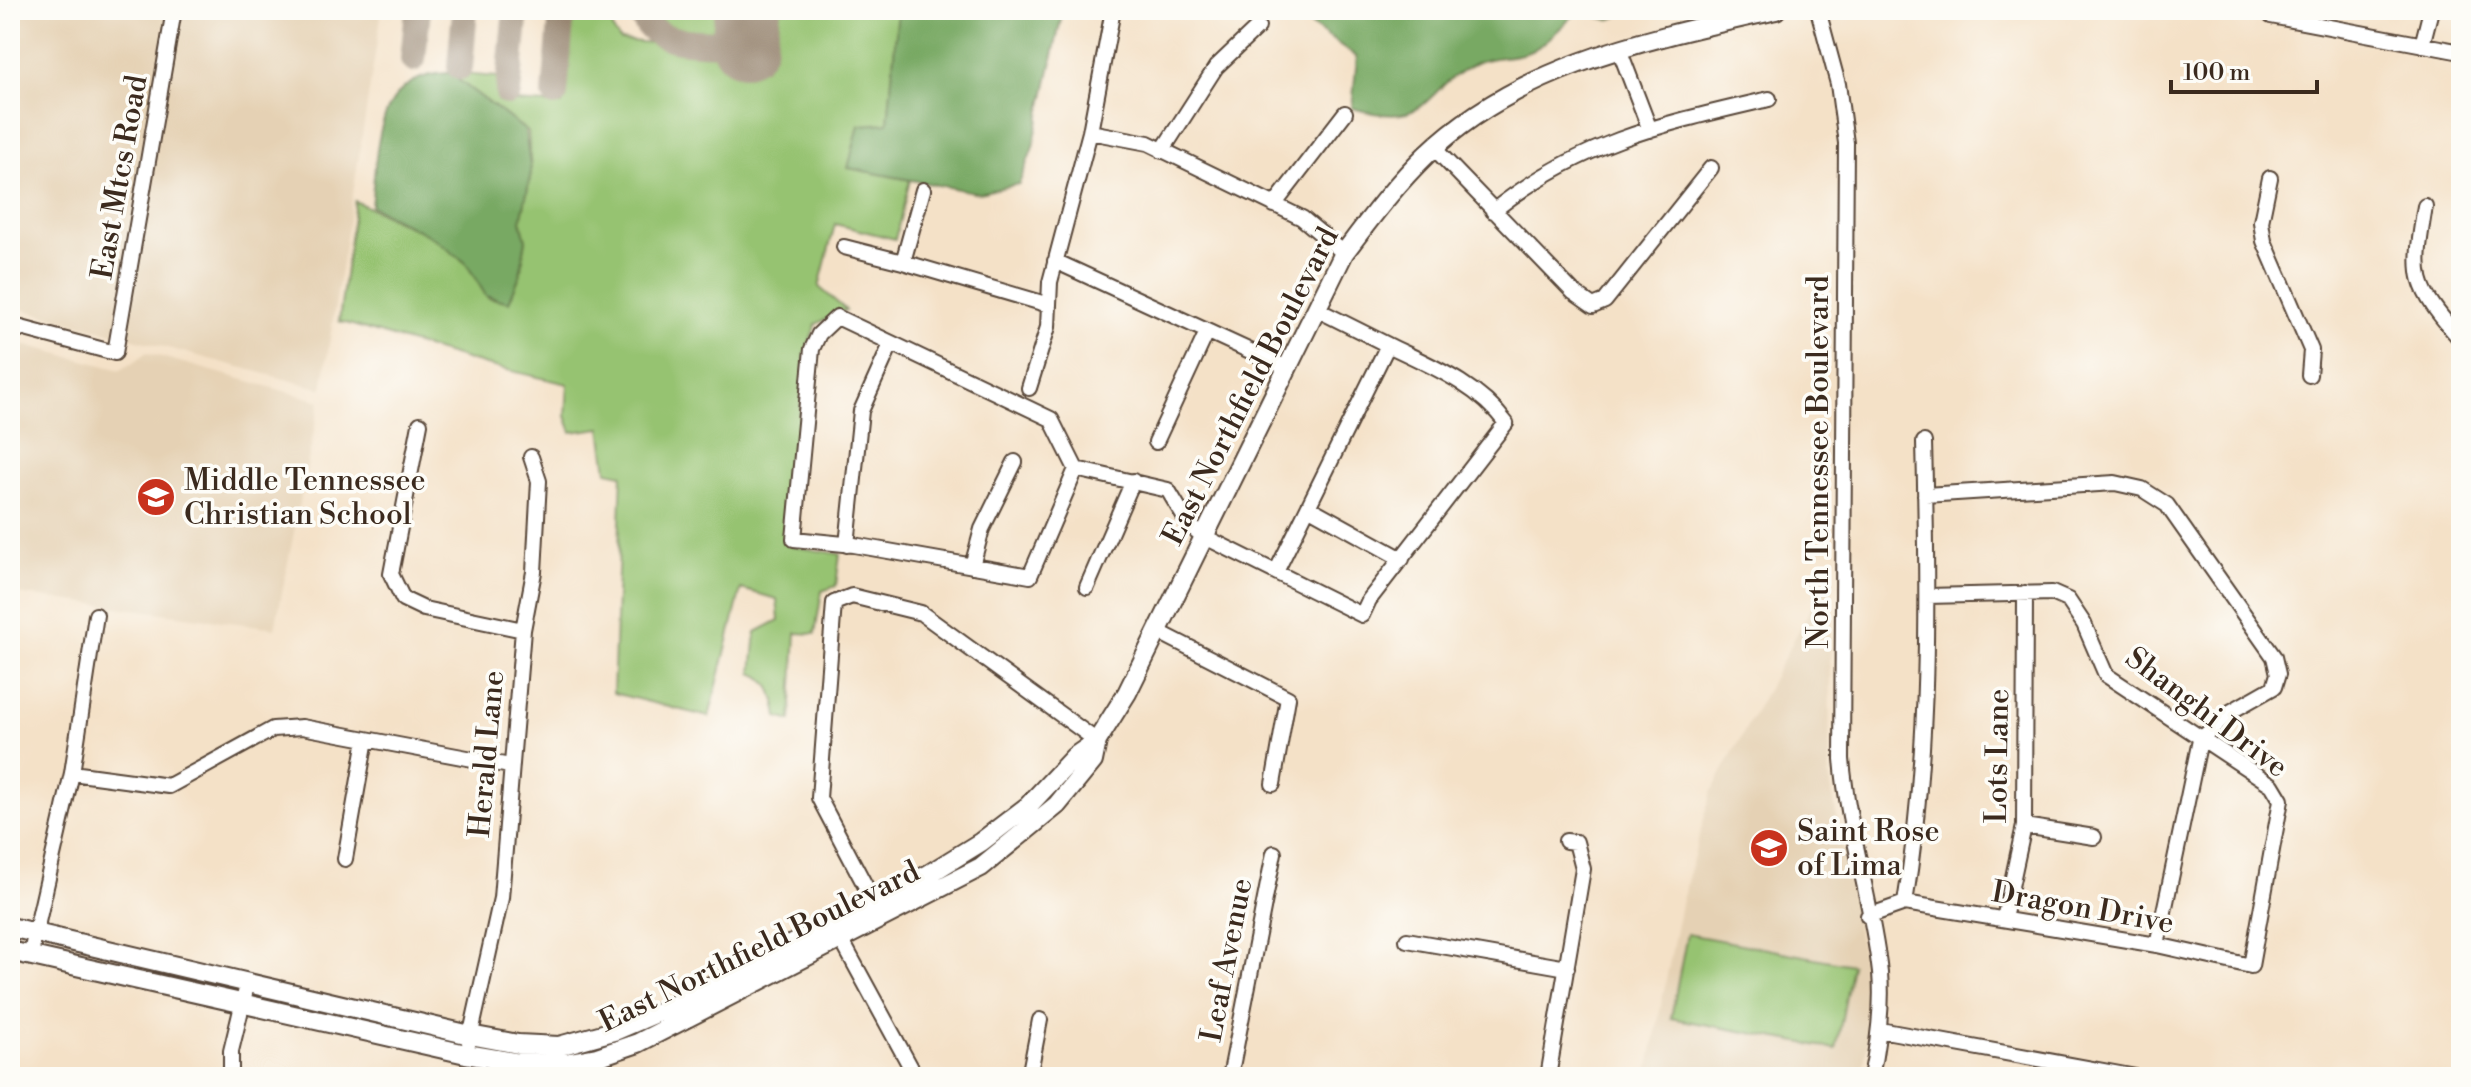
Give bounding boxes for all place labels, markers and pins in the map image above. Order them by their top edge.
place label: Middle Tennessee Christian School [184,462,426,534]
school or university icon: Middle Tennessee Christian School [135,476,177,518]
place label: Saint Rose of Lima [1797,813,1940,885]
school or university icon: Saint Rose of Lima [1748,827,1790,869]

